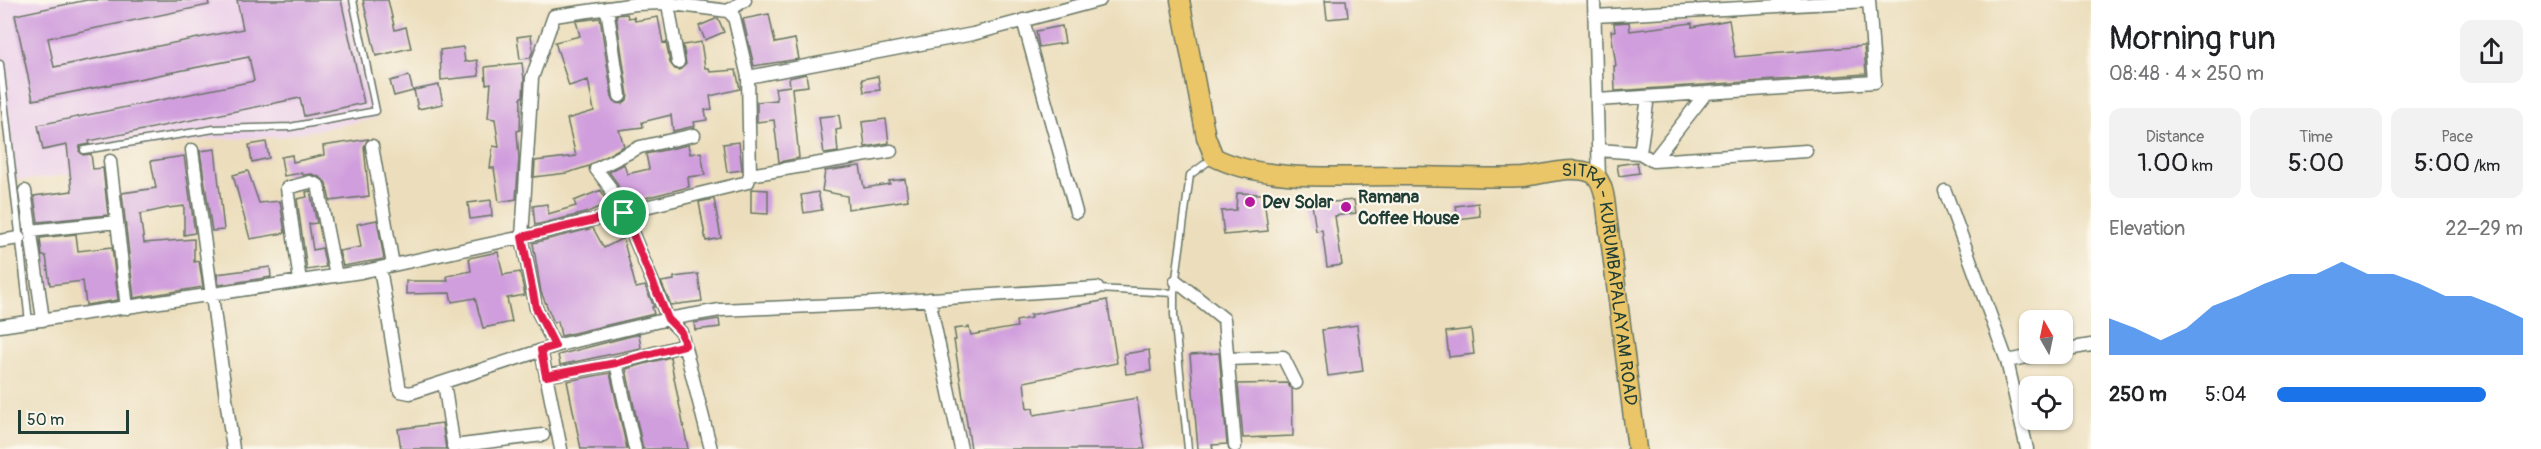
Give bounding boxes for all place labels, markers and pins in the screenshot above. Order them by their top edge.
place label: Ramana Coffee House [1358,186,1460,230]
pin [598,187,649,238]
place label: Dev Solar [1262,191,1334,214]
marker: Dev Solar [1243,195,1257,209]
marker: Ramana Coffee House [1339,200,1353,214]

